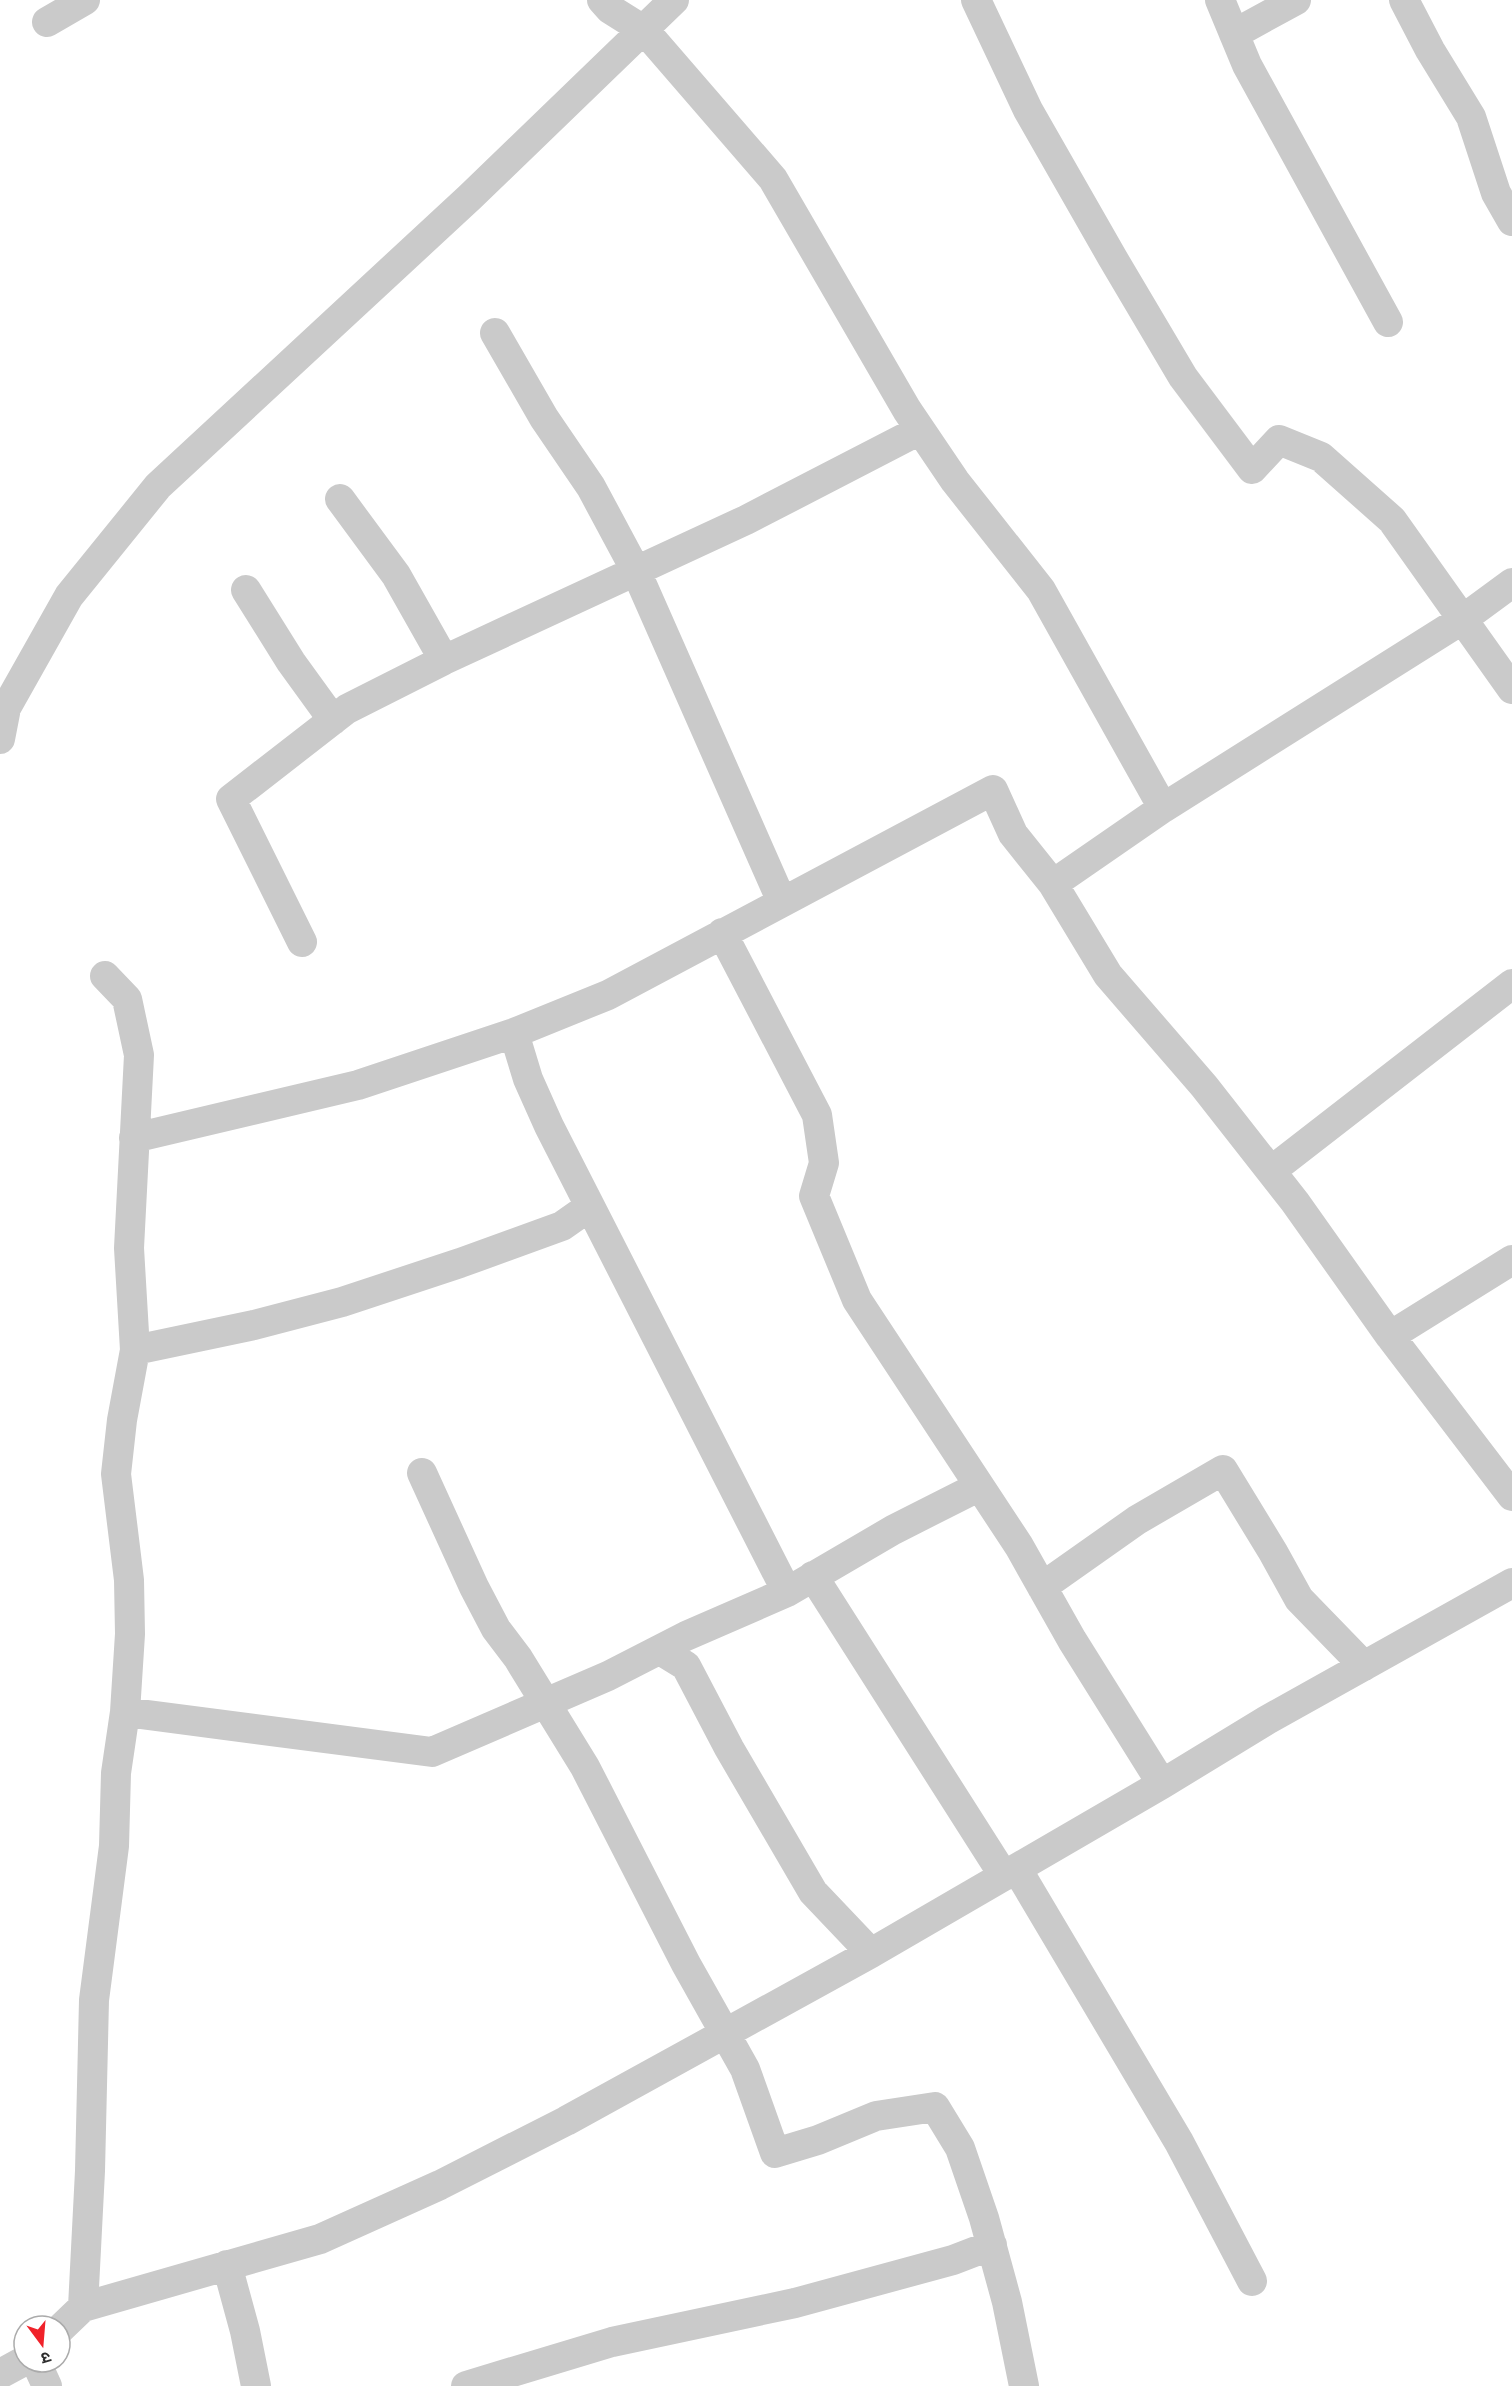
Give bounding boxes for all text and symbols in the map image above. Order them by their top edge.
north arrow [12,2314,72,2374]
text: उ [38,2346,53,2369]

